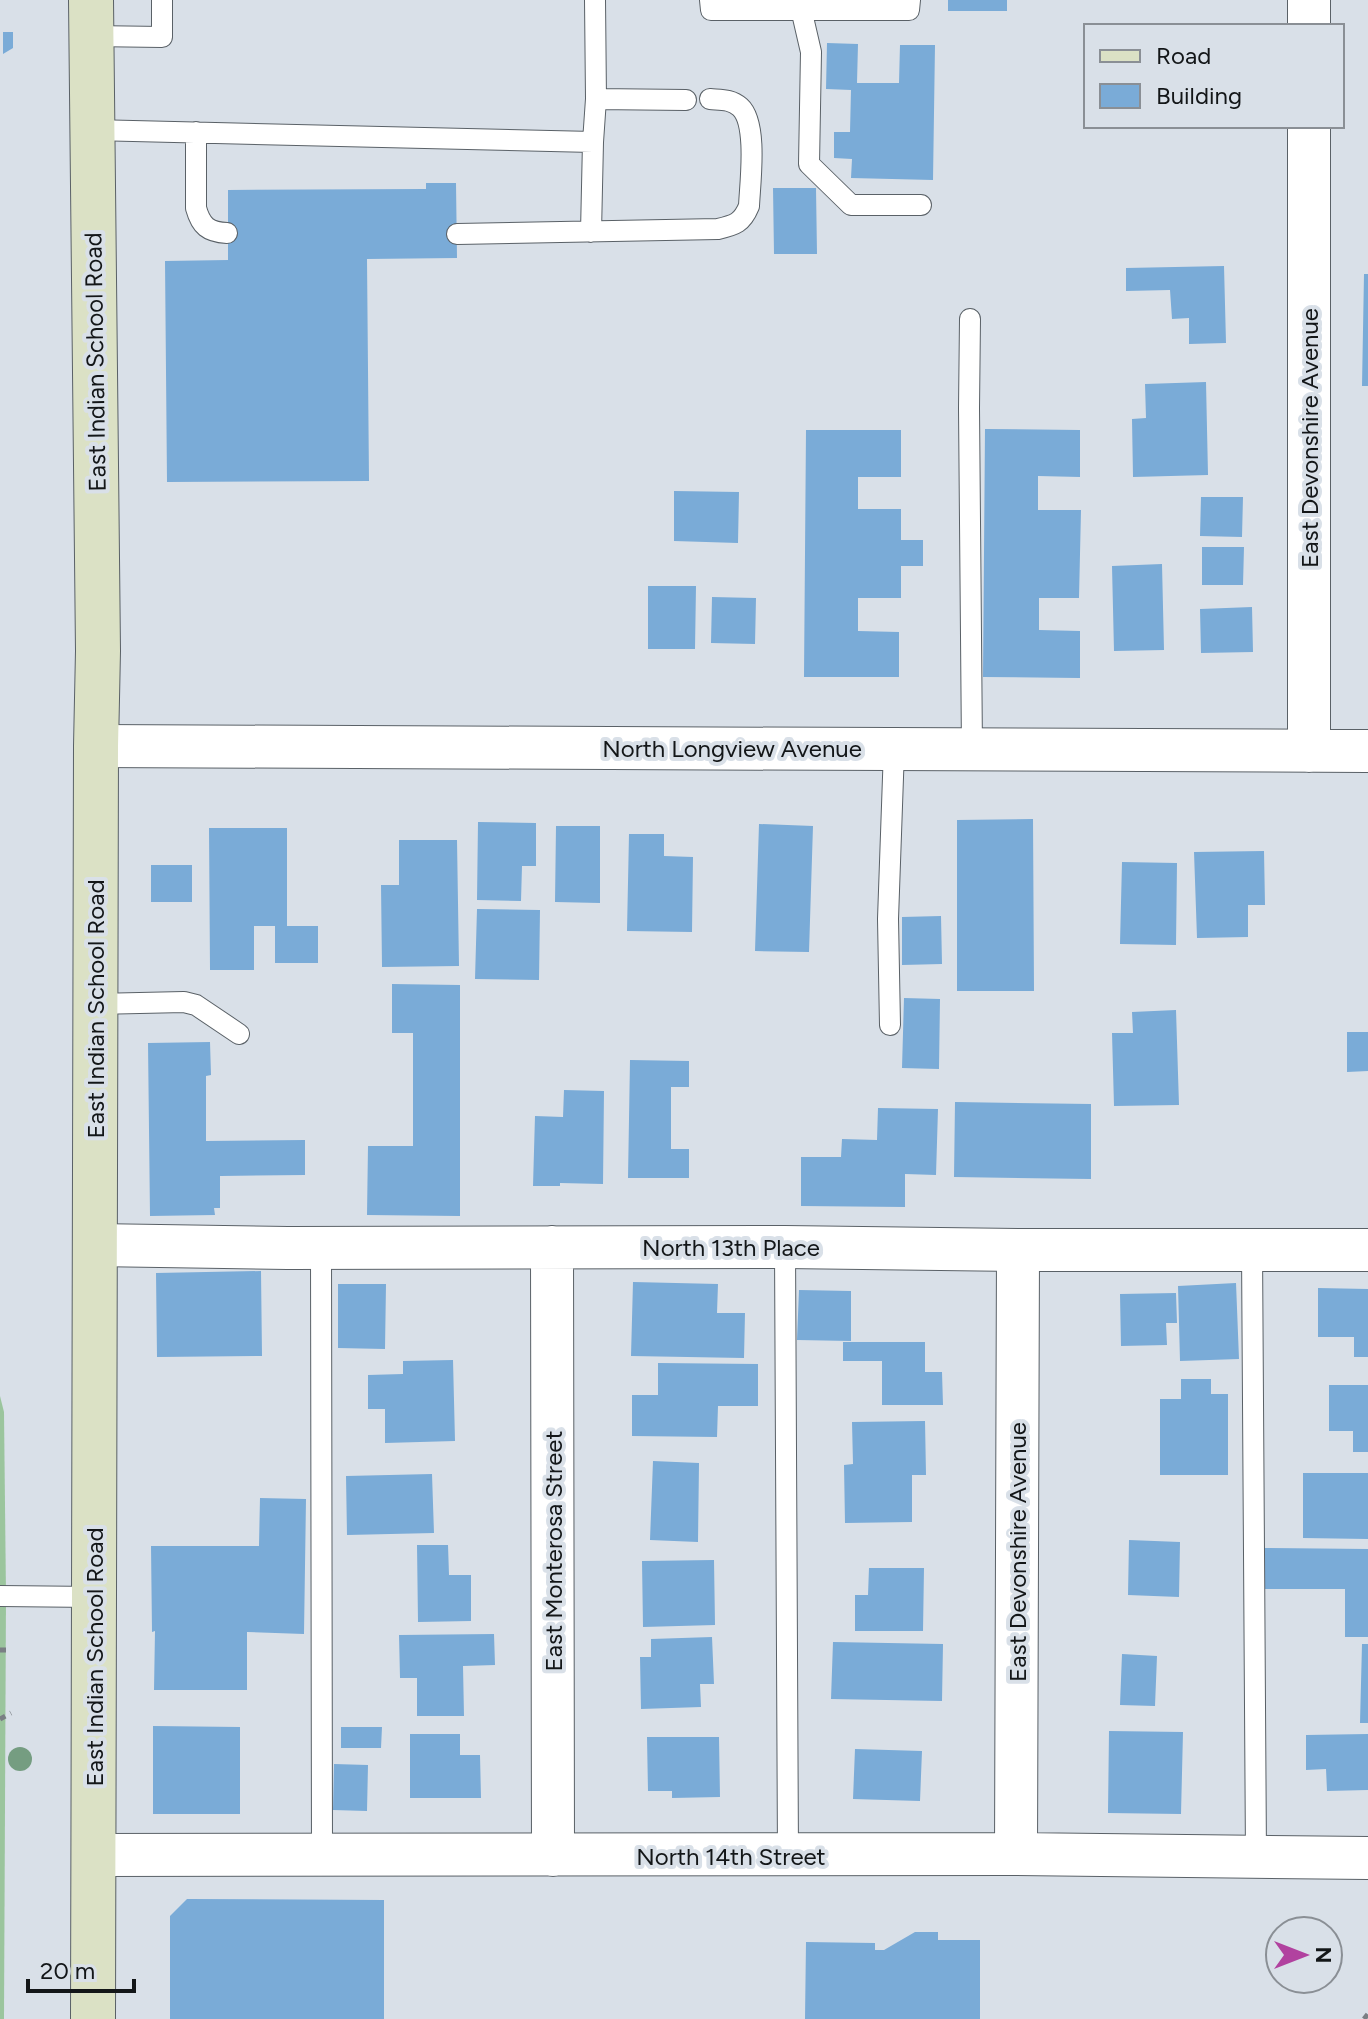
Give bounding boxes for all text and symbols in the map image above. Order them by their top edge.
legend [1084,24,1344,128]
text: Road [1156,41,1211,70]
text: Building [1156,81,1242,110]
street label: East Indian School Road [78,232,112,492]
street label: East Devonshire Avenue [1295,308,1324,568]
street label: North Longview Avenue [602,734,862,763]
street label: East Indian School Road [81,879,110,1139]
street label: North 13th Place [642,1233,820,1262]
street label: East Devonshire Avenue [1003,1422,1032,1682]
street label: East Monterosa Street [539,1431,568,1671]
street label: East Indian School Road [80,1527,109,1787]
street label: North 14th Street [636,1842,826,1871]
north arrow [1264,1915,1344,1995]
scale bar [28,1943,134,1993]
text: N [1310,1946,1337,1964]
text: 20 m [40,1956,95,1985]

